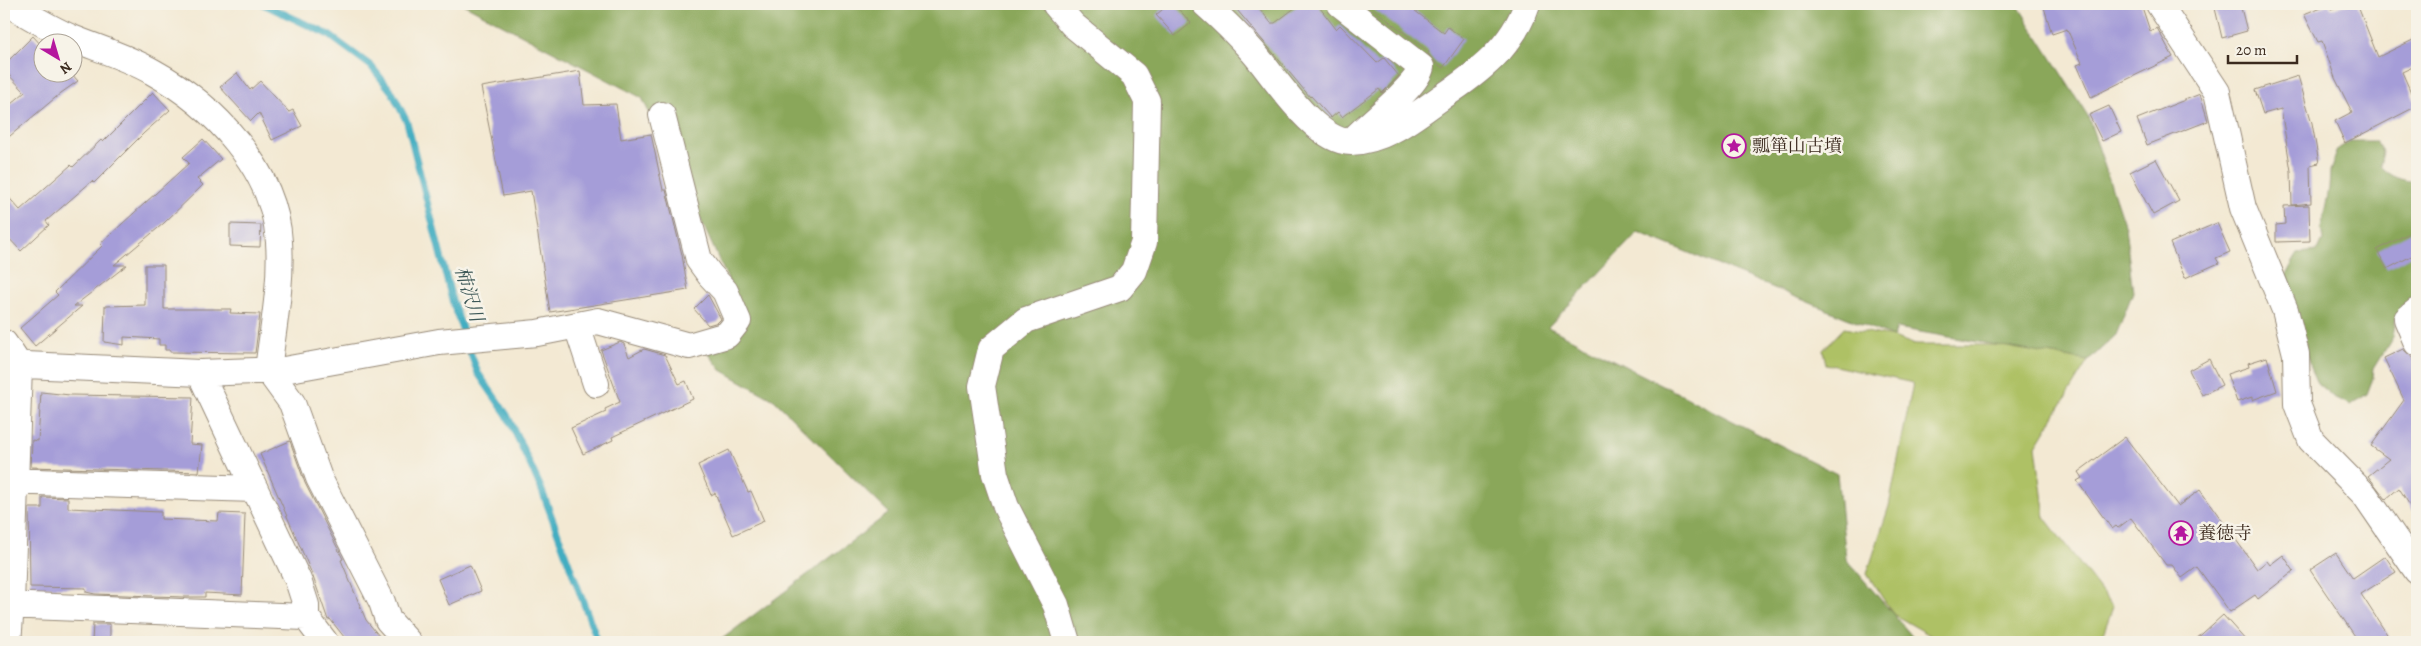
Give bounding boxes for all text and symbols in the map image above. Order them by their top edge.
north arrow [32,32,82,82]
scale bar [2228,32,2297,64]
text: 20 m [2236,40,2267,60]
text: N [56,57,76,78]
place icon: 瓢箪山古墳 [1721,133,1747,159]
place label: 瓢箪山古墳 [1752,134,1842,158]
water label: 柿沢川 [448,263,490,327]
temple icon: 養徳寺 [2168,520,2194,546]
place label: 養徳寺 [2198,521,2252,545]

